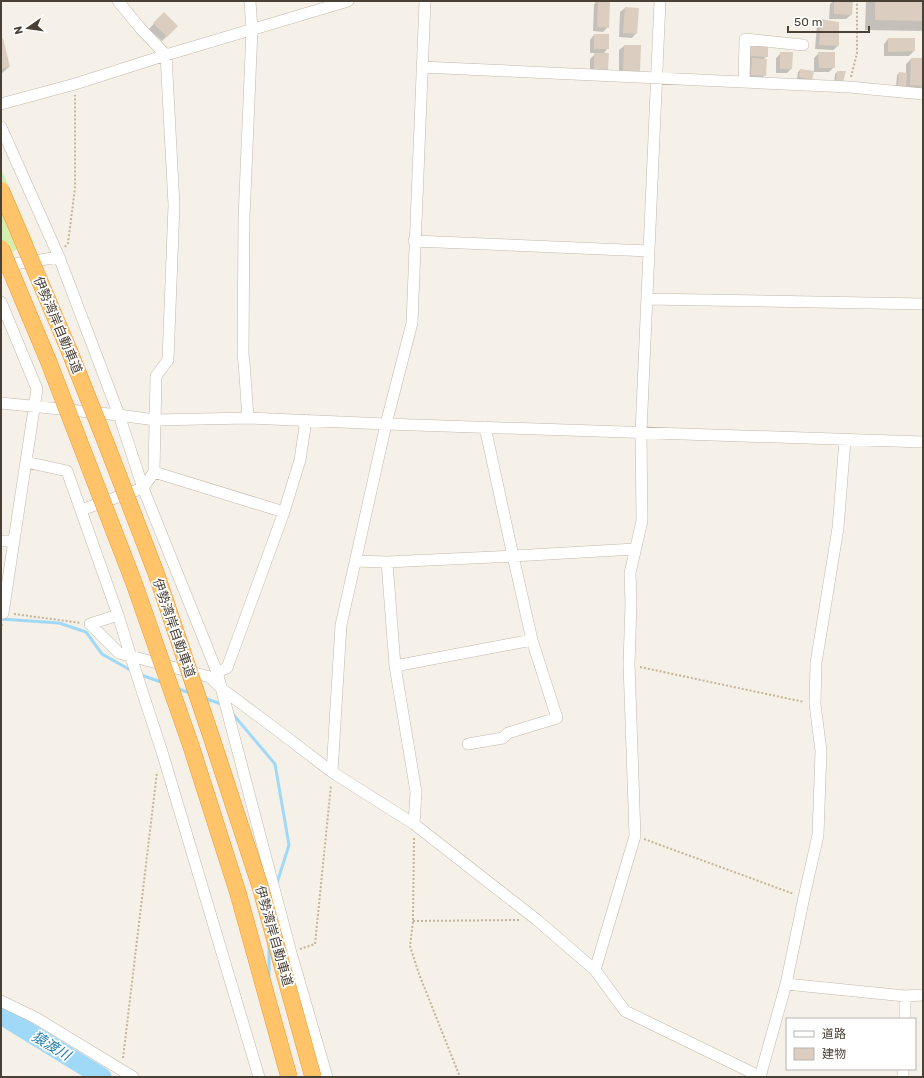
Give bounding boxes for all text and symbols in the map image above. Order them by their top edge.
north arrow [8,8,48,48]
scale bar [788,8,869,34]
text: 50 m [794,15,822,29]
text: N [12,25,26,35]
street label: 伊勢湾岸自動車道 [31,274,85,376]
street label: 伊勢湾岸自動車道 [150,576,198,680]
street label: 伊勢湾岸自動車道 [252,884,296,988]
legend [786,1018,916,1070]
text: 道路 [822,1027,846,1041]
water label: 猿渡川 [29,1028,75,1065]
text: 建物 [822,1047,846,1061]

